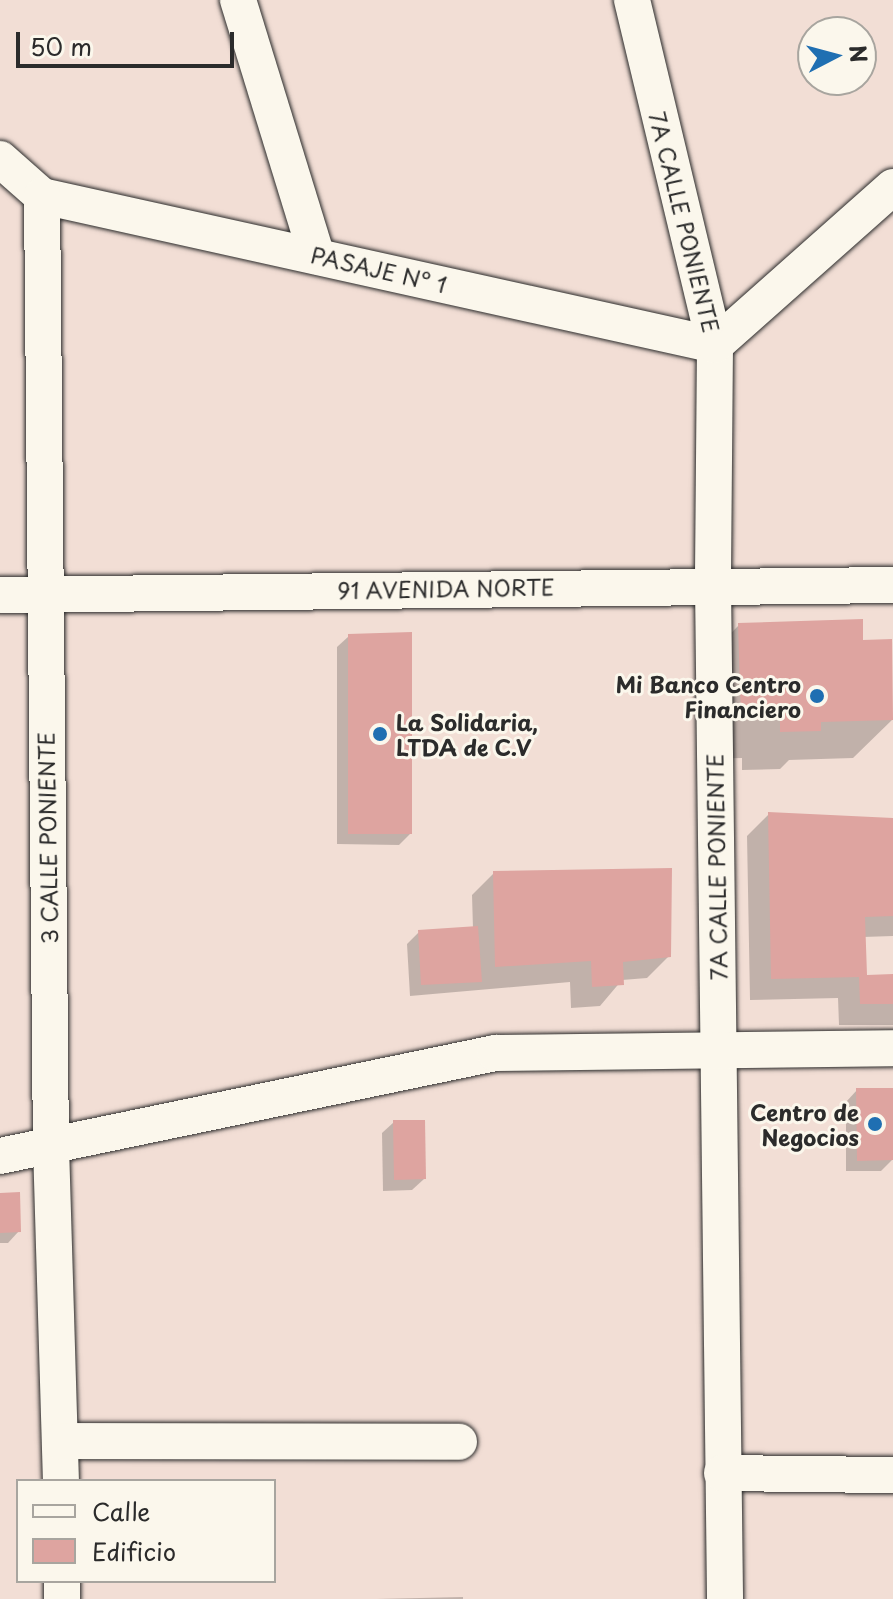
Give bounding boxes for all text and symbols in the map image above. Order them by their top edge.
scale bar [20,16,238,66]
north arrow [797,16,877,96]
text: 50 m [30,28,92,64]
text: N [842,43,877,64]
street label: 7A CALLE PONIENTE [644,107,726,337]
street label: PASAJE N° 1 [308,240,450,298]
street label: 91 AVENIDA NORTE [337,573,555,603]
place label: Mi Banco Centro Financiero [614,670,801,722]
marker: Mi Banco Centro Financiero [808,687,826,705]
place label: La Solidaria, LTDA de C.V [396,708,537,760]
marker: La Solidaria, LTDA de C.V [371,725,389,743]
street label: 3 CALLE PONIENTE [32,730,62,946]
street label: 7A CALLE PONIENTE [701,752,731,982]
place label: Centro de Negocios [750,1098,859,1150]
marker: Centro de Negocios [866,1115,884,1133]
legend [16,1479,276,1583]
text: Calle [92,1493,150,1529]
text: Edificio [92,1533,176,1569]

